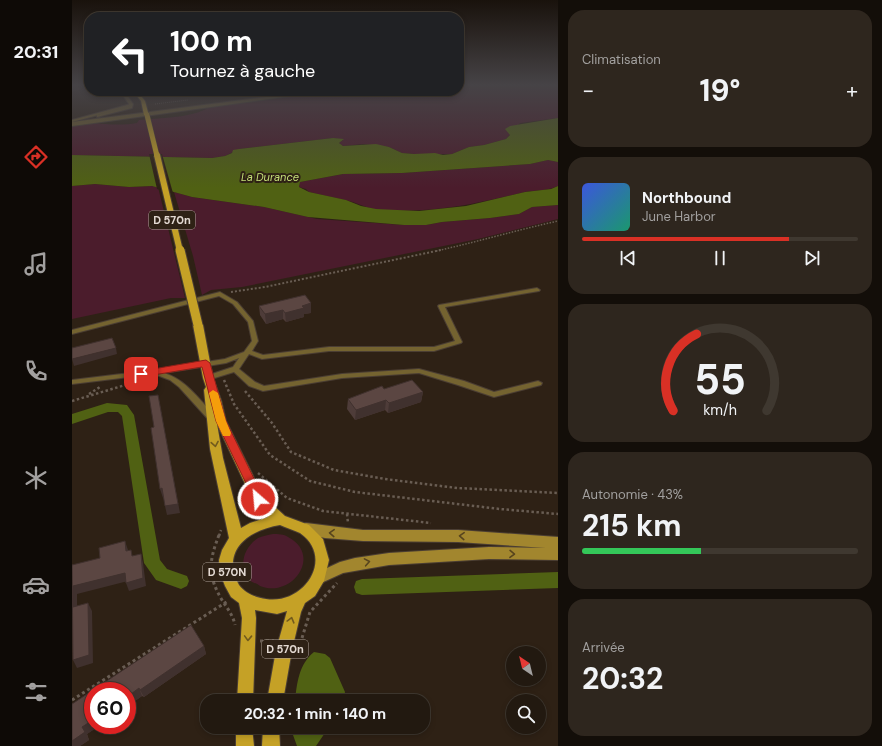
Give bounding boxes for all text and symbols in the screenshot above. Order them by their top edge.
text: 100 m [170,23,253,60]
icon: left [104,28,156,80]
text: 20:31 [14,40,58,64]
text: Climatisation [582,51,661,68]
text: Tournez à gauche [170,59,315,83]
text: 19° [700,71,740,110]
text: − [582,76,594,105]
text: + [846,76,858,105]
icon: directions [22,143,50,171]
water label: La Durance [241,170,299,184]
text: Northbound [642,188,731,208]
text: June Harbor [642,208,716,225]
road number: D 570n [149,211,195,229]
icon: previous [617,247,639,269]
icon: pause [709,247,731,269]
icon: next [801,247,823,269]
icon: music [22,250,50,278]
text: 55 [694,353,746,407]
icon: phone [22,357,50,385]
pin [124,357,158,391]
icon: arrive [130,363,152,385]
text: km/h [703,401,737,419]
one-way arrow [210,441,219,448]
icon: climate [22,464,50,492]
position arrow [237,478,279,520]
text: Autonomie · 43% [582,486,683,503]
text: 215 km [582,506,682,545]
one-way arrow [329,529,335,538]
one-way arrow [459,532,465,541]
one-way arrow [509,550,515,558]
one-way arrow [364,558,370,567]
road number: D 570N [203,563,251,581]
icon: car [22,571,50,599]
one-way arrow [286,617,295,624]
one-way arrow [244,635,252,641]
text: Arrivée [582,639,625,656]
road number: D 570n [262,640,308,658]
north arrow [506,646,546,686]
map controls [506,646,546,734]
text: 20:32 [582,659,663,698]
icon: filters [22,678,50,706]
speed limit sign: 60 [84,682,136,734]
button: search [506,694,546,734]
text: 20:32 · 1 min · 140 m [244,704,386,724]

